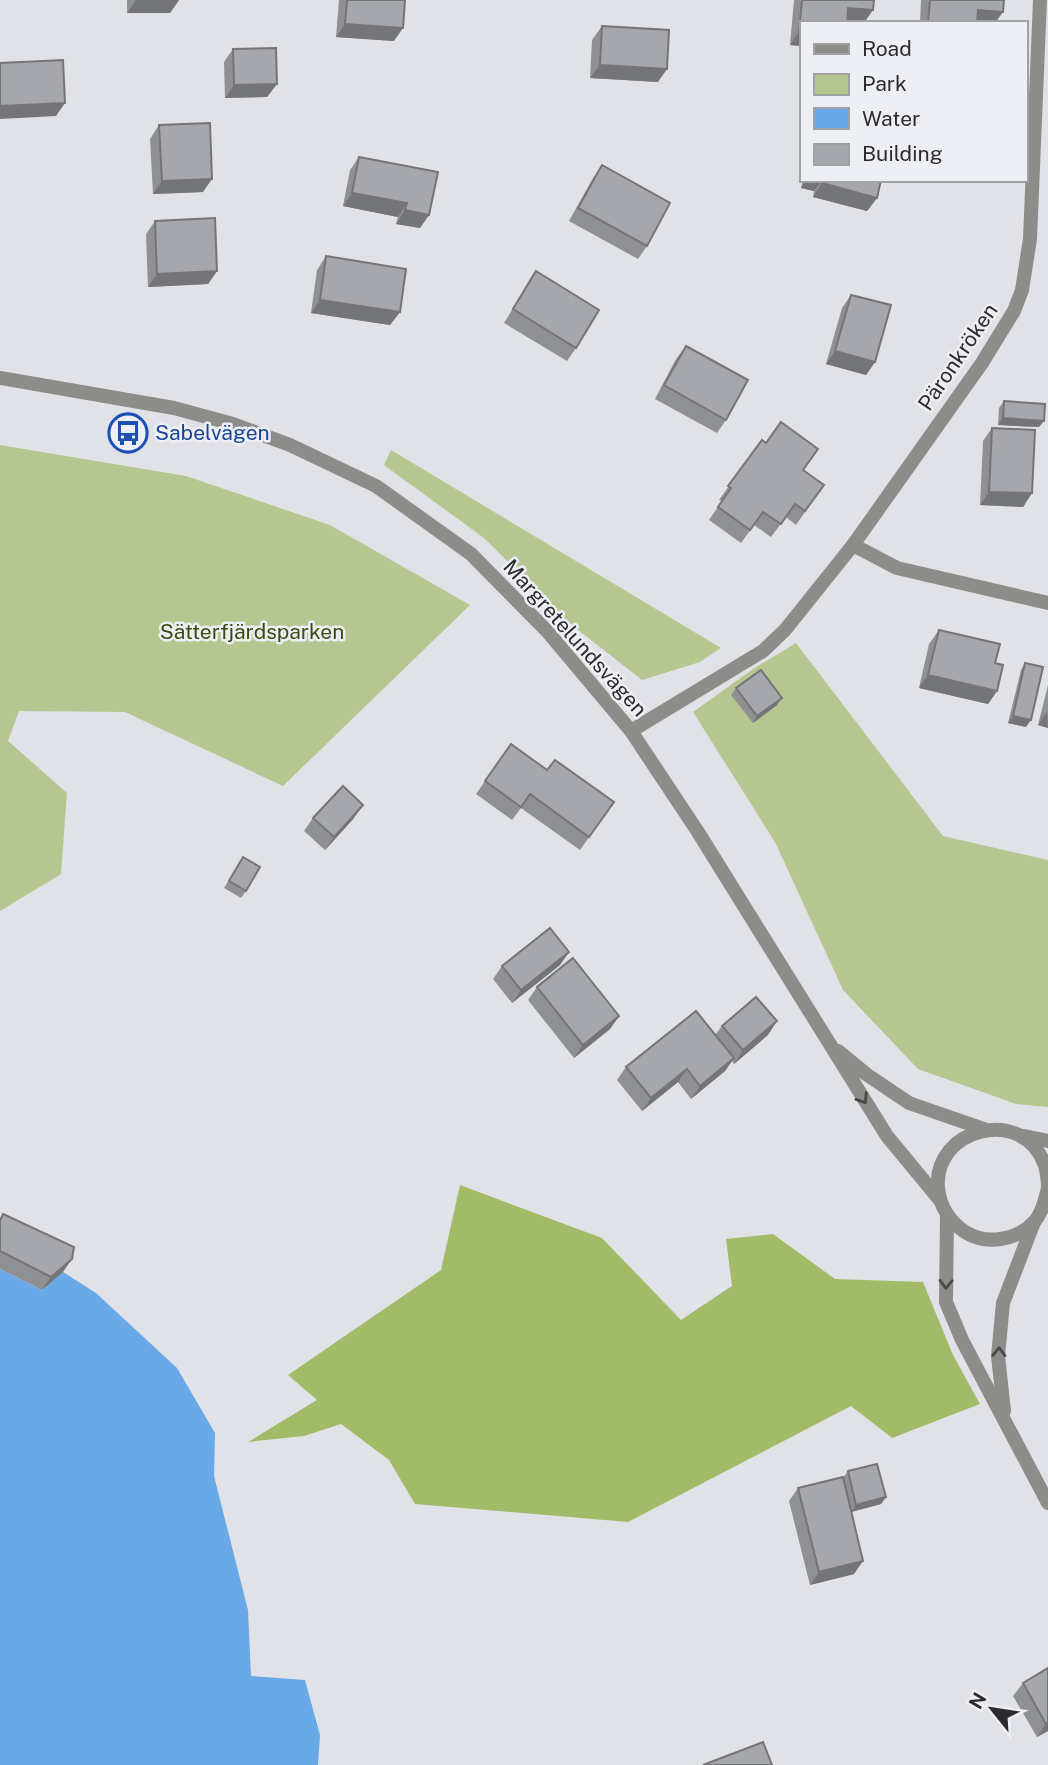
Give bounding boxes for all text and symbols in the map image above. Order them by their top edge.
legend [800,21,1027,182]
text: Road [862,36,912,61]
text: Park [862,71,907,96]
text: Water [862,106,920,131]
text: Building [862,141,943,166]
street label: Päronkröken [913,298,1003,415]
bus stop icon: Sabelvägen [107,412,149,454]
place label: Sabelvägen [155,420,270,445]
street label: Margretelundsvägen [498,554,652,721]
park label: Sätterfjärdsparken [160,619,344,644]
one-way arrow [855,1091,868,1104]
one-way arrow [938,1279,954,1290]
one-way arrow [992,1346,1007,1357]
north arrow [957,1674,1027,1744]
text: N [964,1689,991,1712]

